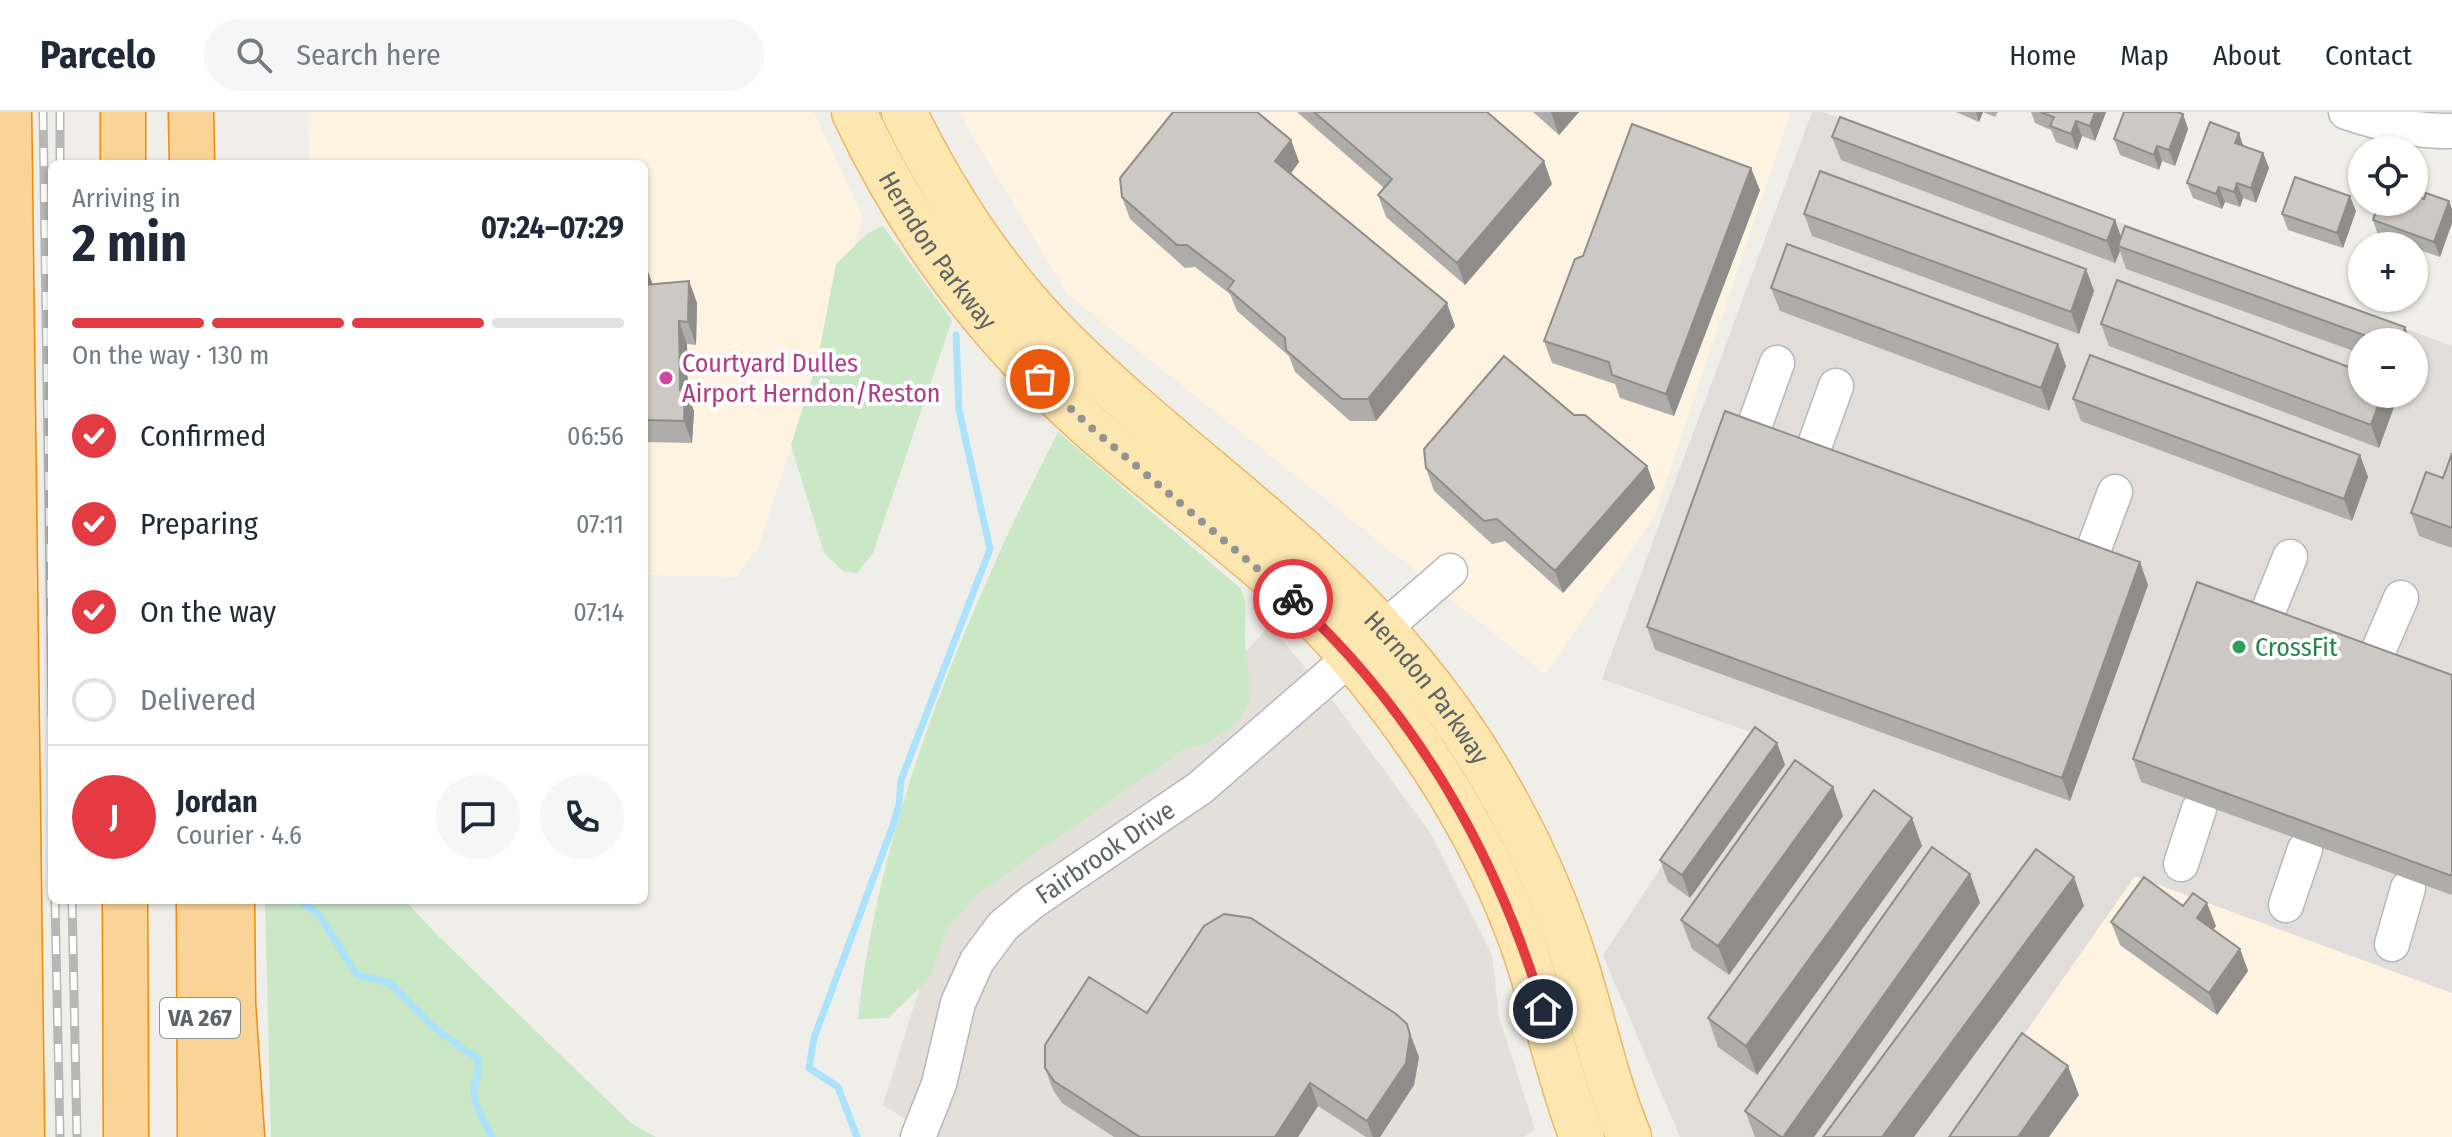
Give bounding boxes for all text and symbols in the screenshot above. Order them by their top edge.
search box [204,19,764,91]
text: Parcelo [40,32,156,78]
icon: search [232,33,276,77]
text: Search here [296,37,441,73]
text: Home [2009,39,2076,72]
text: Map [2120,39,2169,72]
text: About [2213,39,2281,72]
text: Contact [2325,39,2412,72]
map controls [2348,136,2428,408]
button: locate [2348,136,2428,216]
street label: Herndon Parkway [872,166,1003,336]
text: Arriving in [72,183,181,214]
text: 07:24–07:29 [481,210,624,246]
text: 2 min [72,212,187,275]
button: + [2348,232,2428,312]
button: − [2348,328,2428,408]
text: On the way · 130 m [72,340,269,371]
pin [1006,345,1074,413]
place label: Courtyard Dulles Airport Herndon/Reston [682,348,941,409]
icon: bag [1018,357,1062,401]
marker: Courtyard Dulles Airport Herndon/Reston [657,369,675,387]
icon: check [72,414,116,458]
text: Confirmed [140,418,266,454]
text: 06:56 [567,421,624,452]
icon: check [72,502,116,546]
text: Preparing [140,506,258,542]
text: 07:11 [576,509,624,540]
courier [1253,559,1333,639]
icon: bike [1271,577,1315,621]
icon: check [72,590,116,634]
text: On the way [140,594,276,630]
text: 07:14 [573,597,624,628]
street label: Herndon Parkway [1357,605,1496,770]
place label: CrossFit [2255,632,2338,663]
marker: CrossFit [2230,638,2248,656]
text: Delivered [140,682,256,718]
button: chat [436,775,520,859]
button: phone [540,775,624,859]
text: Jordan [176,784,258,820]
street label: Fairbrook Drive [1030,795,1181,911]
text: J [110,799,118,835]
text: Courier · 4.6 [176,820,302,851]
pin [1509,975,1577,1043]
icon: home [1521,987,1565,1031]
road number: VA 267 [160,998,240,1038]

